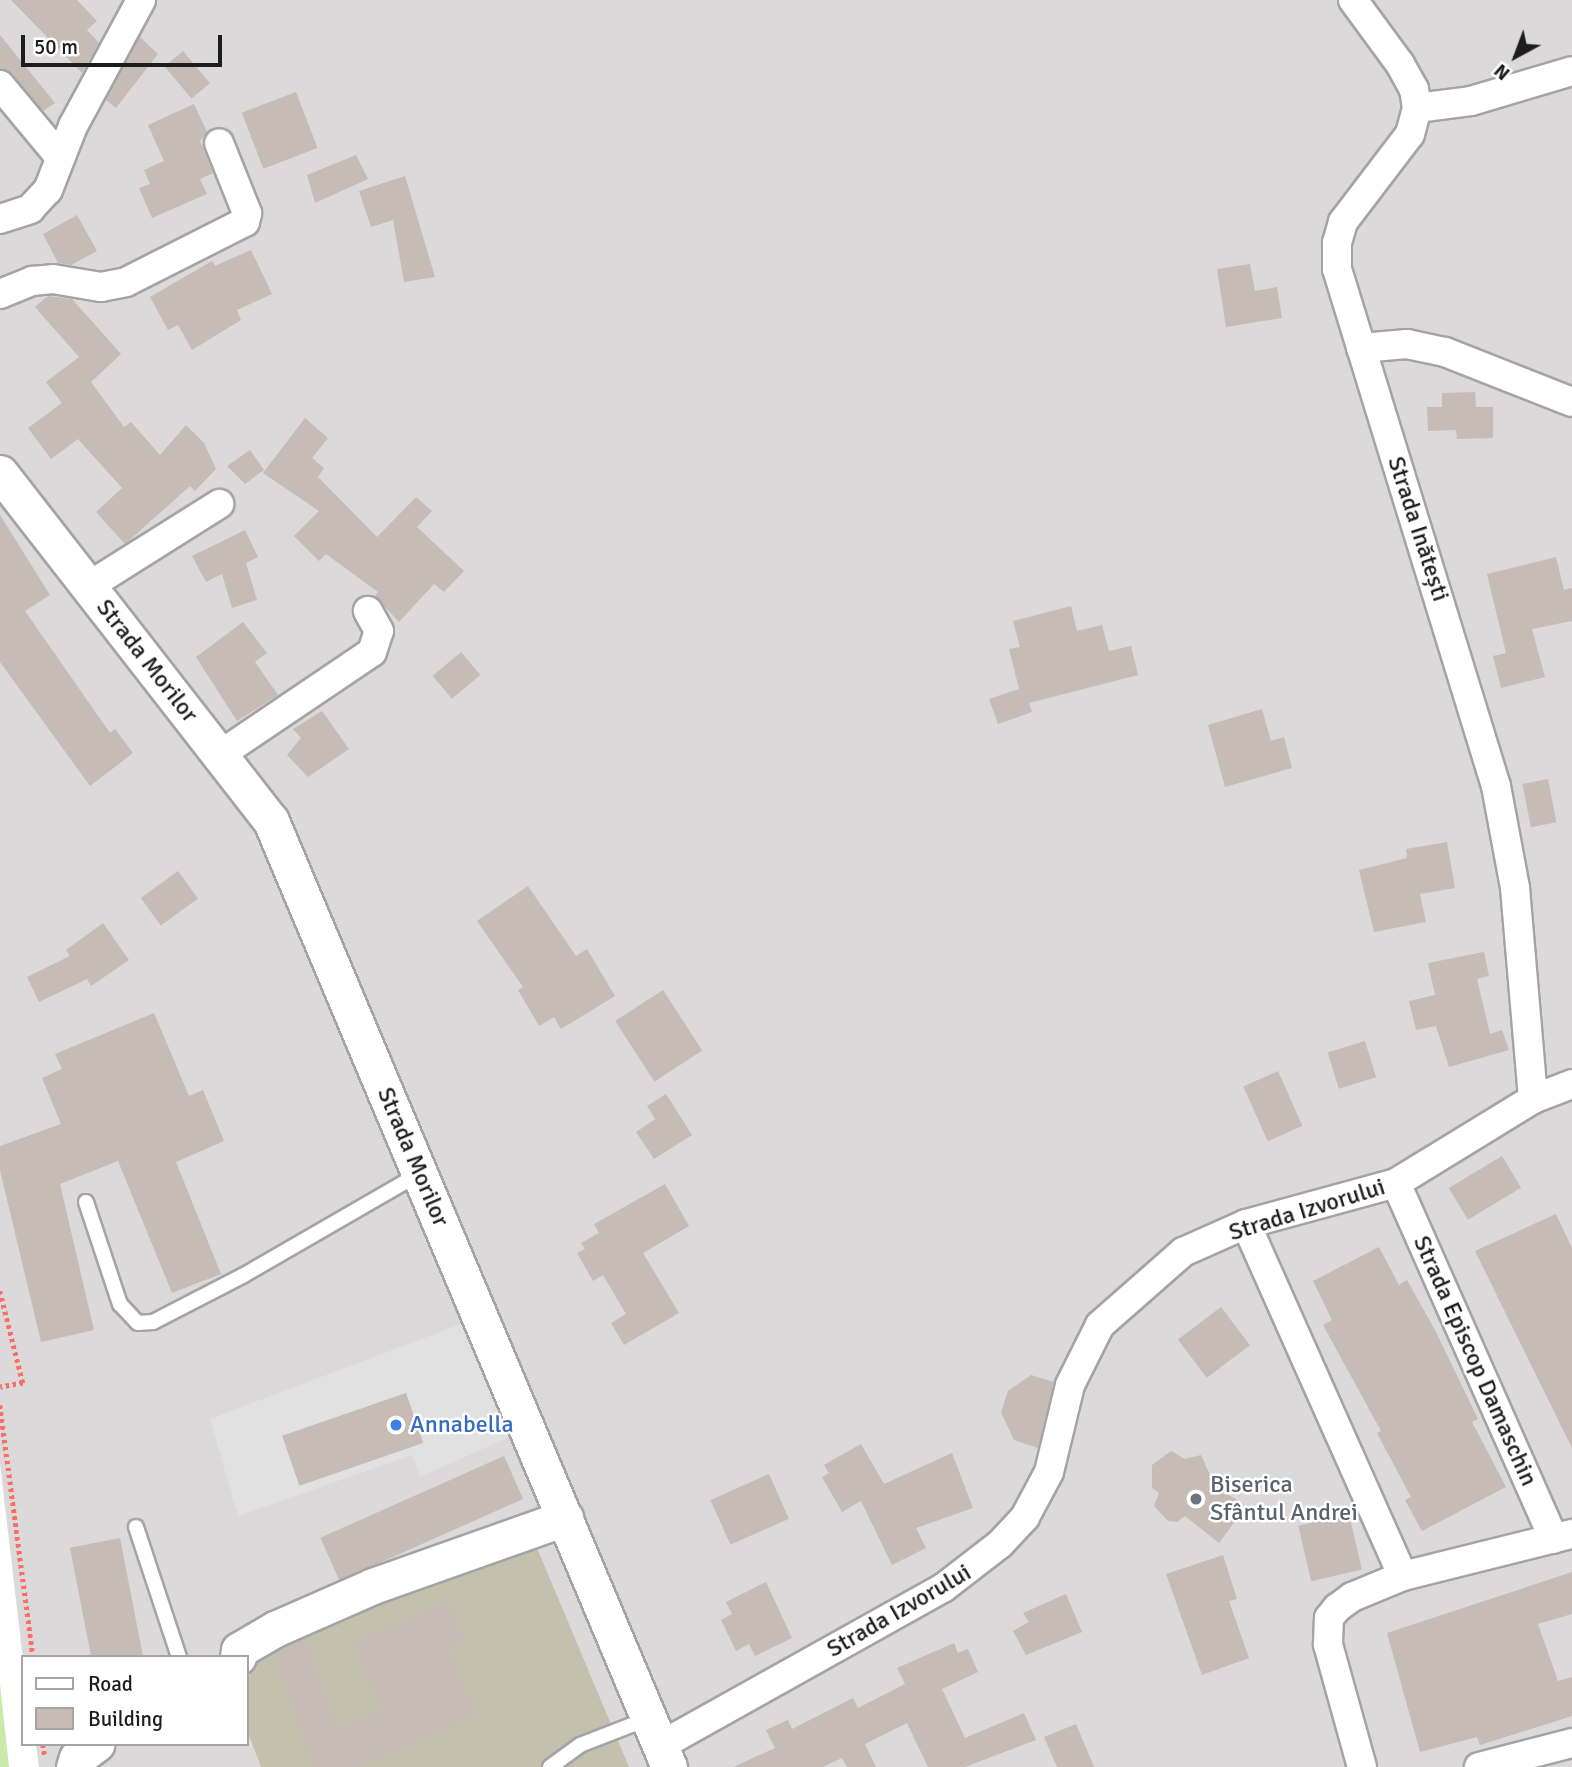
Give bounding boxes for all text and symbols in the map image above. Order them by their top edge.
scale bar [24,21,226,65]
north arrow [1481,21,1551,91]
text: 50 m [34,34,78,60]
text: N [1489,58,1515,85]
street label: Strada Inătești [1381,453,1455,605]
street label: Strada Morilor [90,594,204,728]
street label: Strada Morilor [371,1083,455,1231]
street label: Strada Izvorului [1225,1173,1389,1247]
street label: Strada Episcop Damaschin [1407,1231,1543,1491]
place label: Annabella [410,1411,514,1439]
marker: Annabella [388,1417,404,1433]
place label: Biserica Sfântul Andrei [1210,1471,1358,1527]
marker: Biserica Sfântul Andrei [1188,1491,1204,1507]
street label: Strada Izvorului [822,1558,976,1664]
legend [21,1655,248,1746]
text: Road [88,1671,133,1697]
text: Building [88,1706,163,1732]

